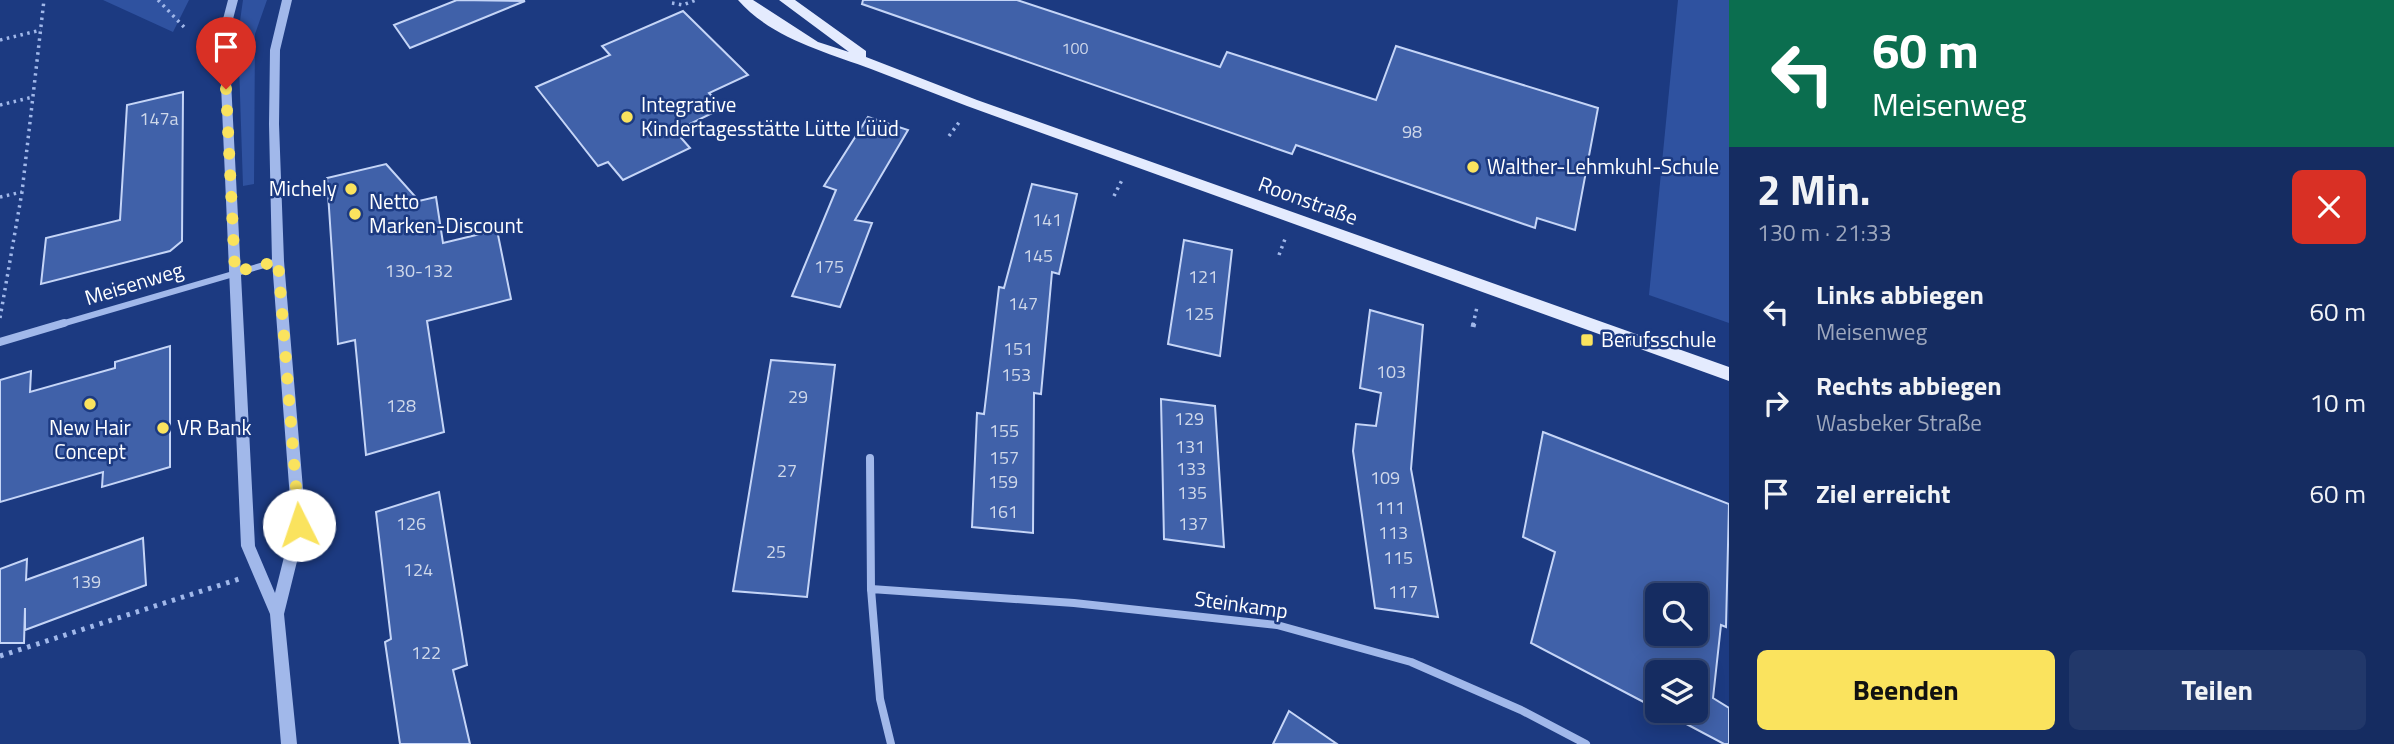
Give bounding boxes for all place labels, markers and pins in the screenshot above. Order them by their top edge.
pin [196,17,256,89]
place label: Integrative Kindertagesstätte Lütte Lüüd [641,88,899,144]
marker: Integrative Kindertagesstätte Lütte Lüüd [619,109,635,125]
place label: Walther-Lehmkuhl-Schule [1487,150,1719,182]
marker: Walther-Lehmkuhl-Schule [1465,159,1481,175]
place label: Michely [269,172,337,204]
marker: Michely [343,181,359,197]
place label: Netto Marken-Discount [369,185,524,241]
marker: Netto Marken-Discount [347,206,363,222]
place label: Berufsschule [1601,323,1716,355]
marker: Berufsschule [1579,332,1595,348]
marker: New Hair Concept [82,396,98,412]
place label: New Hair Concept [49,411,131,467]
place label: VR Bank [177,411,252,443]
marker: VR Bank [155,420,171,436]

